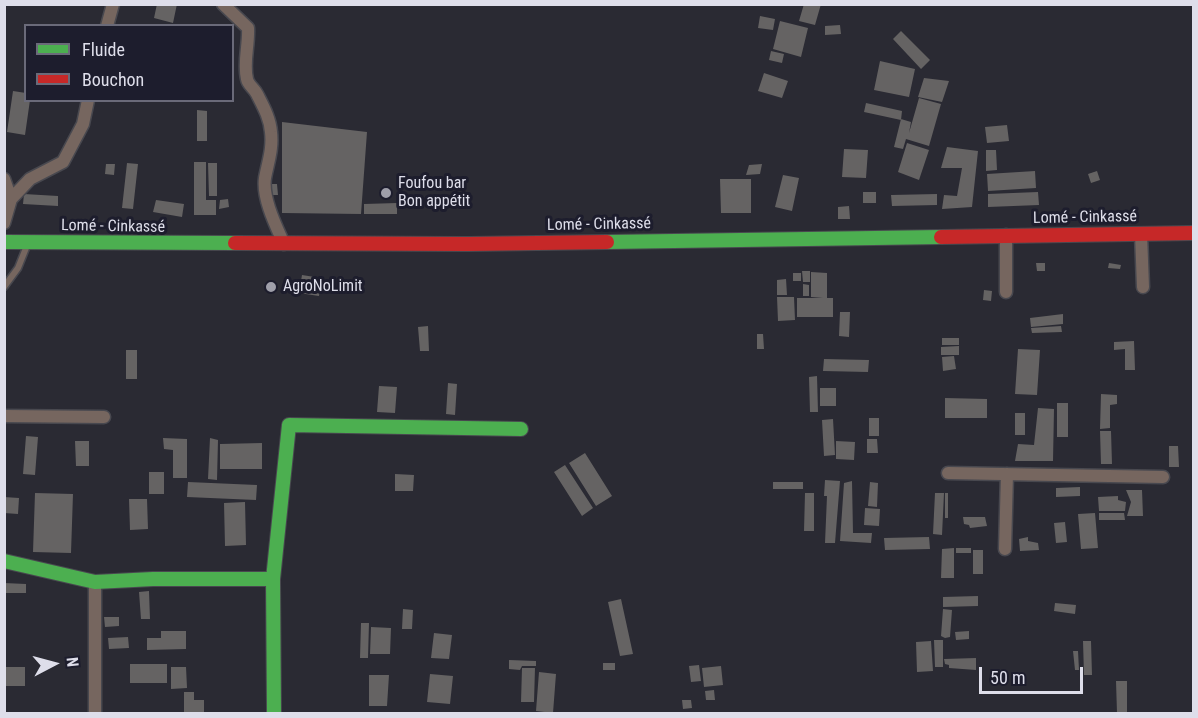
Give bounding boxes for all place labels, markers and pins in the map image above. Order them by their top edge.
place label: Foufou bar Bon appétit [398,174,470,212]
marker: Foufou bar Bon appétit [379,186,393,200]
place label: AgroNoLimit [283,277,363,297]
marker: AgroNoLimit [264,280,278,294]

